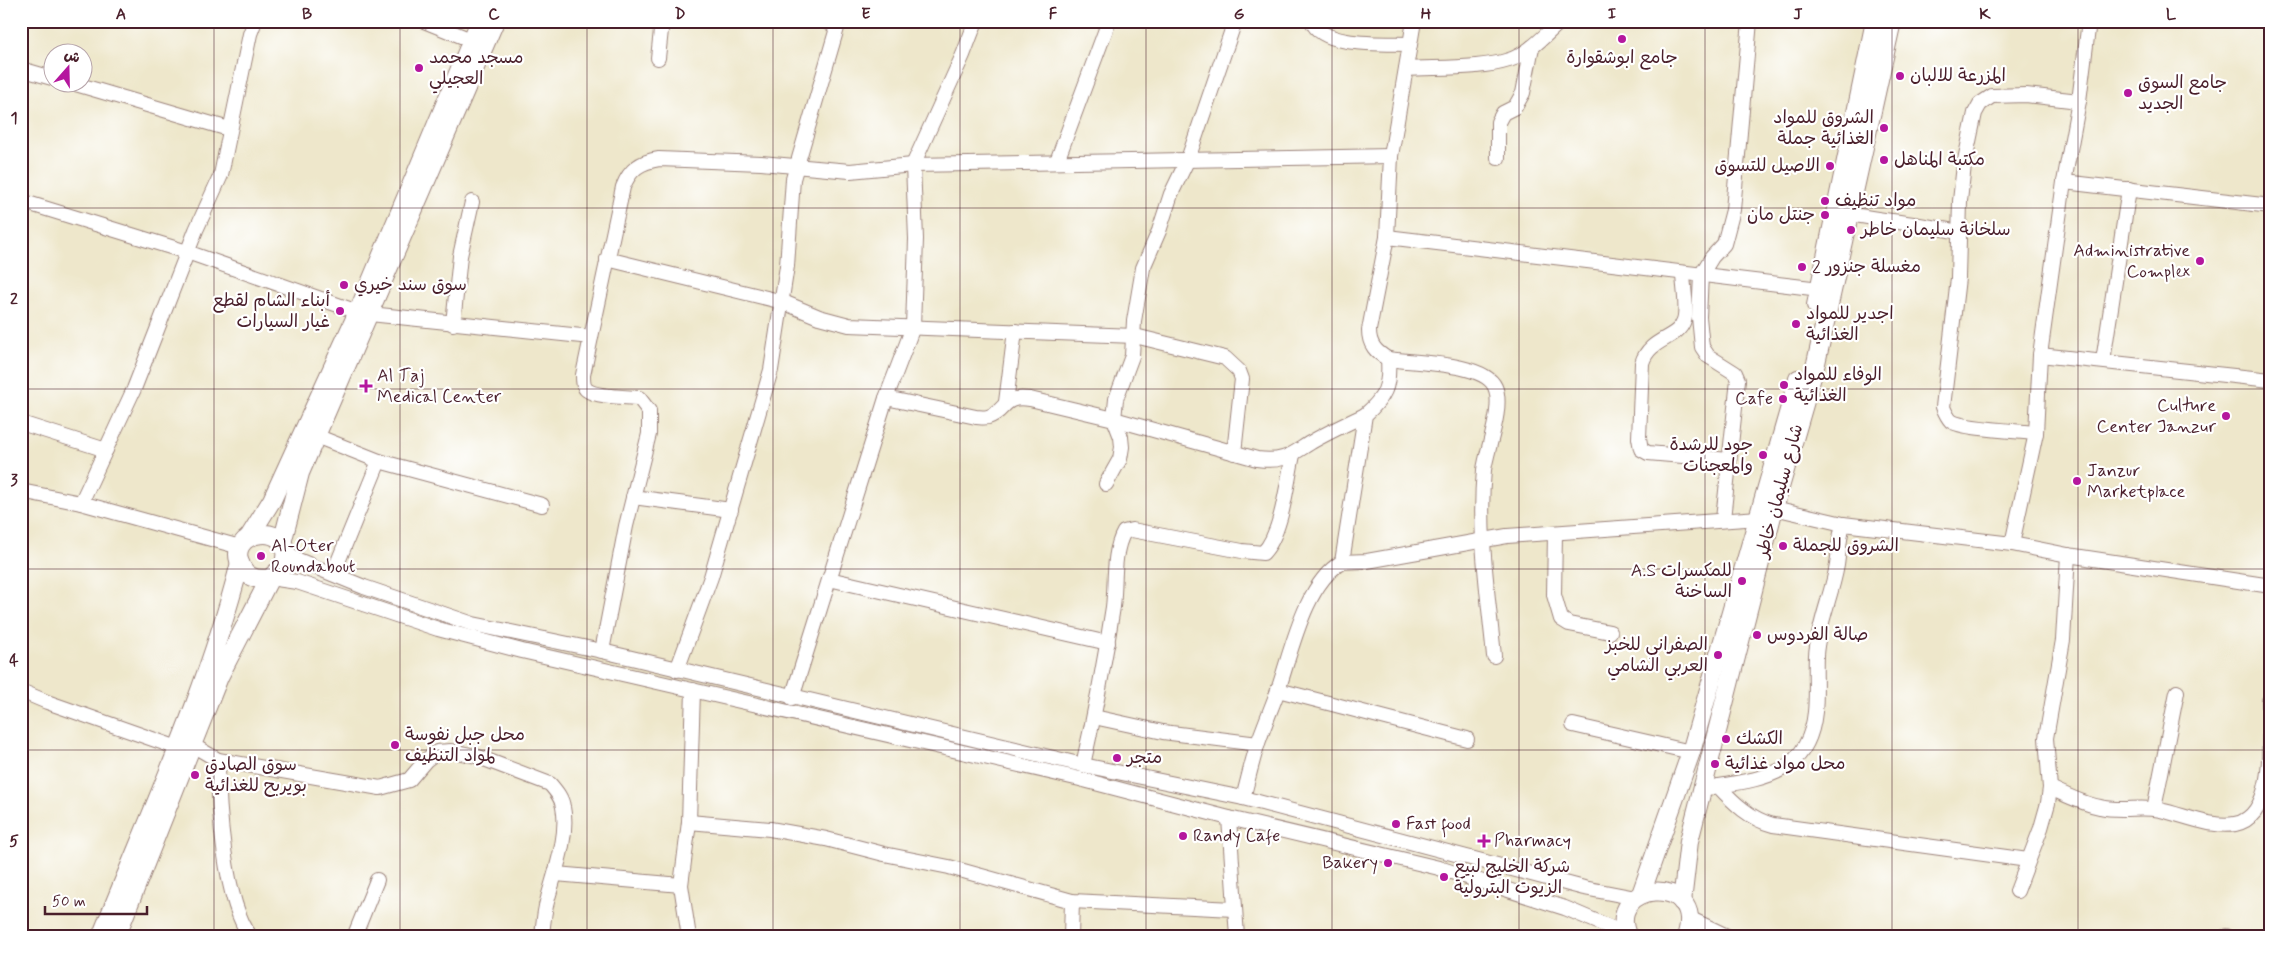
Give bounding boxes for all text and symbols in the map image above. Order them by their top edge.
text: A [116,4,126,25]
text: B [302,4,312,25]
text: C [488,4,500,25]
text: D [674,4,686,25]
text: E [861,4,871,25]
text: F [1049,4,1058,25]
text: G [1234,4,1245,25]
text: H [1421,4,1432,25]
text: I [1608,4,1617,25]
text: J [1793,4,1803,25]
text: K [1979,4,1991,25]
text: L [2166,4,2177,25]
marker: جامع ابوشقوارة [1616,33,1628,45]
north arrow [42,42,92,92]
text: ش [62,46,82,68]
place label: مسجد محمد العجيلي [429,46,524,94]
place label: جامع ابوشقوارة [1566,46,1678,70]
marker: مسجد محمد العجيلي [413,62,425,74]
place label: المزرعة للالبان [1910,64,2006,88]
marker: المزرعة للالبان [1894,70,1906,82]
place label: جامع السوق الجديد [2138,71,2227,116]
marker: جامع السوق الجديد [2122,87,2134,99]
place label: الشروق للمواد الغذائية جملة [1773,106,1874,151]
text: 1 [10,108,18,129]
marker: الشروق للمواد الغذائية جملة [1878,122,1890,134]
place label: مكتبة المناهل [1894,148,1985,172]
place label: الاصيل للتسوق [1714,154,1820,178]
marker: مكتبة المناهل [1878,154,1890,166]
marker: الاصيل للتسوق [1824,160,1836,172]
place label: مواد تنظيف [1835,189,1916,213]
marker: مواد تنظيف [1819,195,1831,207]
place label: جنتل مان [1747,203,1815,227]
marker: جنتل مان [1819,209,1831,221]
place label: سلخانة سليمان خاطر [1859,218,2011,242]
marker: سلخانة سليمان خاطر [1845,224,1857,236]
place label: Administrative Complex [2073,239,2190,284]
place label: مغسلة جنزور 2 [1812,255,1921,279]
marker: Administrative Complex [2194,255,2206,267]
marker: مغسلة جنزور 2 [1796,261,1808,273]
place label: سوق سند خيري [354,273,467,297]
marker: سوق سند خيري [338,279,350,291]
text: 2 [10,289,18,310]
place label: أبناء الشام لقطع غيار السيارات [213,289,331,334]
place label: اجدير للمواد الغذائية [1806,302,1894,347]
marker: أبناء الشام لقطع غيار السيارات [334,305,346,317]
marker: اجدير للمواد الغذائية [1790,318,1802,330]
place label: الوفاء للمواد الغذائية [1794,363,1882,408]
place label: Al Taj Medical Center [377,364,502,409]
marker: Al Taj Medical Center [359,379,373,393]
marker: الوفاء للمواد الغذائية [1778,379,1790,391]
place label: Cafe [1735,387,1773,411]
marker: Cafe [1777,393,1789,405]
place label: Culture Center Janzur [2097,394,2217,439]
marker: Culture Center Janzur [2220,410,2232,422]
street label: شارع سليمان خاطر [1750,421,1809,562]
place label: جود للرشدة والمعجنات [1669,433,1753,478]
marker: جود للرشدة والمعجنات [1757,449,1769,461]
place label: Janzur Marketplace [2087,459,2185,504]
text: 3 [10,470,18,491]
marker: Janzur Marketplace [2071,475,2083,487]
place label: Al-Oter Roundabout [271,534,356,579]
place label: الشروق للجملة [1793,534,1899,558]
marker: الشروق للجملة [1777,540,1789,552]
marker: Al-Oter Roundabout [255,550,267,562]
place label: A.S للمكسرات الساخنة [1631,559,1732,604]
marker: A.S للمكسرات الساخنة [1736,575,1748,587]
place label: صالة الفردوس [1767,623,1868,647]
marker: صالة الفردوس [1751,629,1763,641]
place label: الصفراني للخبز العربي الشامي [1603,633,1708,681]
marker: الصفراني للخبز العربي الشامي [1712,649,1724,661]
text: 4 [9,650,19,671]
place label: محل جبل نفوسة لمواد التنظيف [405,723,525,768]
place label: الكشك [1736,727,1783,751]
marker: الكشك [1720,733,1732,745]
marker: محل جبل نفوسة لمواد التنظيف [389,739,401,751]
place label: متجر [1125,746,1162,770]
marker: متجر [1111,752,1123,764]
place label: محل مواد غذائية [1725,752,1846,776]
place label: سوق الصادق بويربح للغذائية [205,753,307,798]
marker: محل مواد غذائية [1709,758,1721,770]
marker: سوق الصادق بويربح للغذائية [189,769,201,781]
place label: Fast food [1406,812,1471,838]
marker: Fast food [1390,818,1402,830]
place label: Randy Cafe [1193,824,1280,848]
place label: Pharmacy [1494,829,1571,853]
marker: Randy Cafe [1177,830,1189,842]
text: 5 [9,831,19,852]
marker: Pharmacy [1478,835,1490,847]
place label: Bakery [1322,851,1378,875]
place label: شركة الخليج لبيع الزيوت البترولية [1454,855,1570,900]
marker: Bakery [1382,857,1394,869]
marker: شركة الخليج لبيع الزيوت البترولية [1438,871,1450,883]
scale bar [45,883,148,915]
text: 50 m [52,892,86,912]

